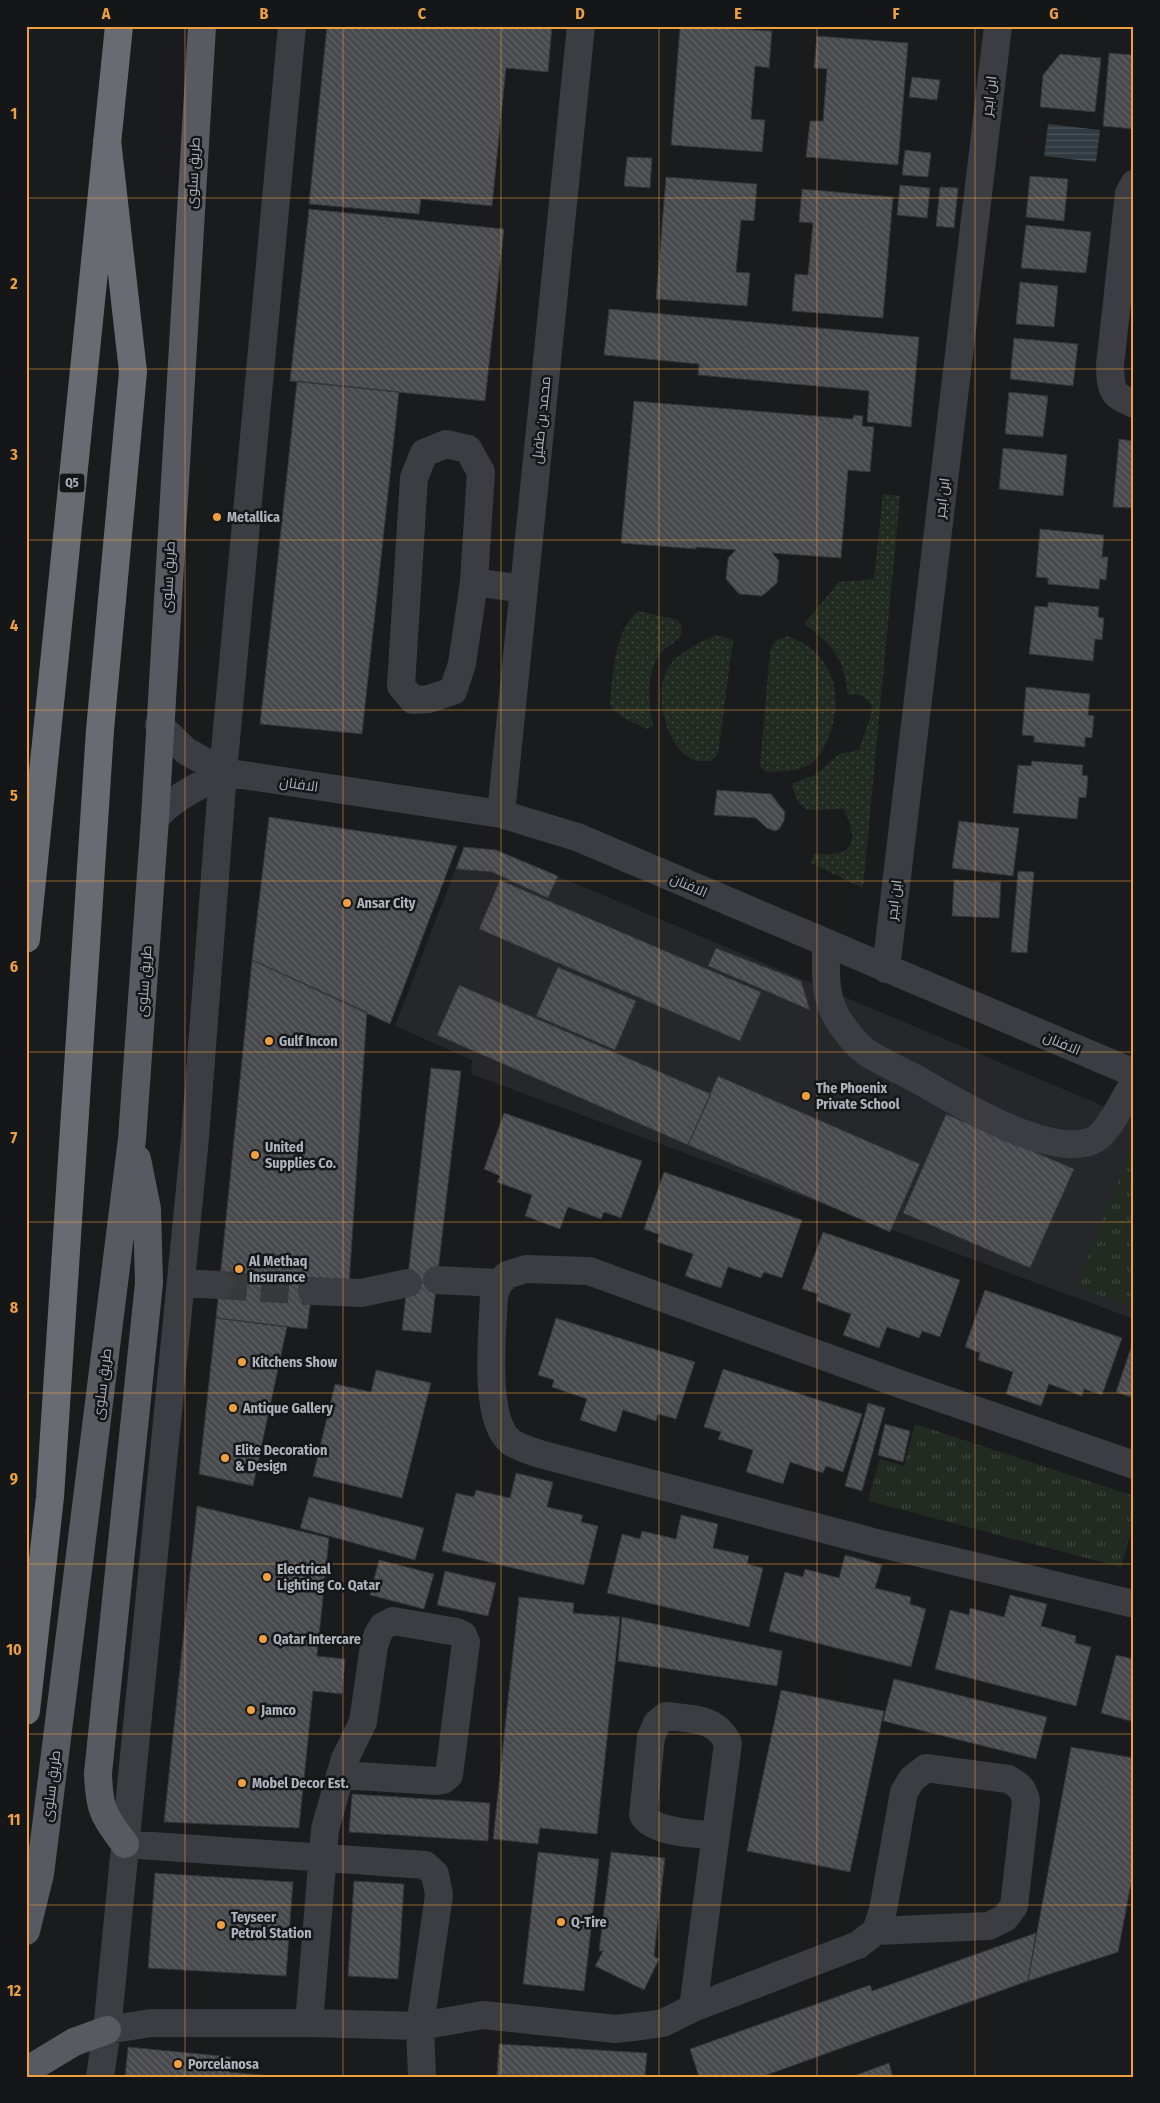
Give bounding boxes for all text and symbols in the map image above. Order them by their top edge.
text: A [101,4,111,23]
text: B [260,4,269,23]
text: C [418,4,427,23]
text: D [575,4,585,23]
text: E [734,4,742,23]
text: F [892,4,900,23]
text: G [1049,4,1059,23]
street label: ابن ابجر [978,75,1000,118]
text: 1 [11,104,17,123]
street label: طريق سلوى [183,137,204,209]
text: 2 [9,274,18,293]
street label: محمد بن طفيل [528,376,555,465]
text: 3 [9,445,18,464]
road number: Q5 [60,473,84,492]
street label: ابن ابجر [931,477,953,520]
place label: Metallica [227,509,280,526]
marker: Metallica [211,511,223,523]
street label: طريق سلوى [158,541,179,613]
text: 4 [10,616,18,635]
street label: الافنان [279,773,319,796]
text: 5 [10,786,18,805]
street label: الافنان [668,870,710,901]
street label: ابن ابجر [883,879,905,922]
place label: Ansar City [356,895,416,912]
marker: Ansar City [341,897,353,909]
street label: طريق سلوى [134,945,155,1017]
text: 6 [10,957,18,976]
street label: الافنان [1041,1028,1083,1059]
place label: Gulf Incon [279,1033,338,1050]
marker: Gulf Incon [263,1035,275,1047]
place label: The Phoenix Private School [816,1080,900,1113]
marker: The Phoenix Private School [800,1090,812,1102]
text: 7 [11,1128,18,1147]
place label: United Supplies Co. [265,1139,336,1172]
marker: United Supplies Co. [249,1149,261,1161]
place label: Al Methaq Insurance [248,1253,307,1286]
marker: Al Methaq Insurance [233,1263,245,1275]
text: 8 [10,1298,19,1317]
street label: طريق سلوى [90,1347,115,1421]
place label: Kitchens Show [252,1354,337,1371]
marker: Kitchens Show [236,1356,248,1368]
place label: Antique Gallery [242,1400,333,1417]
marker: Antique Gallery [227,1402,239,1414]
place label: Elite Decoration & Design [235,1442,327,1475]
marker: Elite Decoration & Design [219,1452,231,1464]
text: 9 [10,1469,18,1488]
place label: Electrical Lighting Co. Qatar [277,1561,381,1594]
marker: Electrical Lighting Co. Qatar [261,1571,273,1583]
place label: Qatar Intercare [273,1631,361,1648]
marker: Qatar Intercare [257,1633,269,1645]
text: 10 [6,1640,22,1659]
place label: Jamco [260,1702,297,1719]
marker: Jamco [245,1704,257,1716]
street label: طريق سلوى [39,1749,64,1823]
place label: Mobel Decor Est. [252,1775,349,1792]
marker: Mobel Decor Est. [236,1777,248,1789]
text: 11 [7,1810,21,1829]
place label: Teyseer Petrol Station [231,1909,312,1942]
place label: Q-Tire [571,1914,607,1931]
marker: Q-Tire [555,1916,567,1928]
marker: Teyseer Petrol Station [215,1919,227,1931]
text: 12 [7,1981,22,2000]
place label: Porcelanosa [188,2056,259,2073]
marker: Porcelanosa [172,2058,184,2070]

